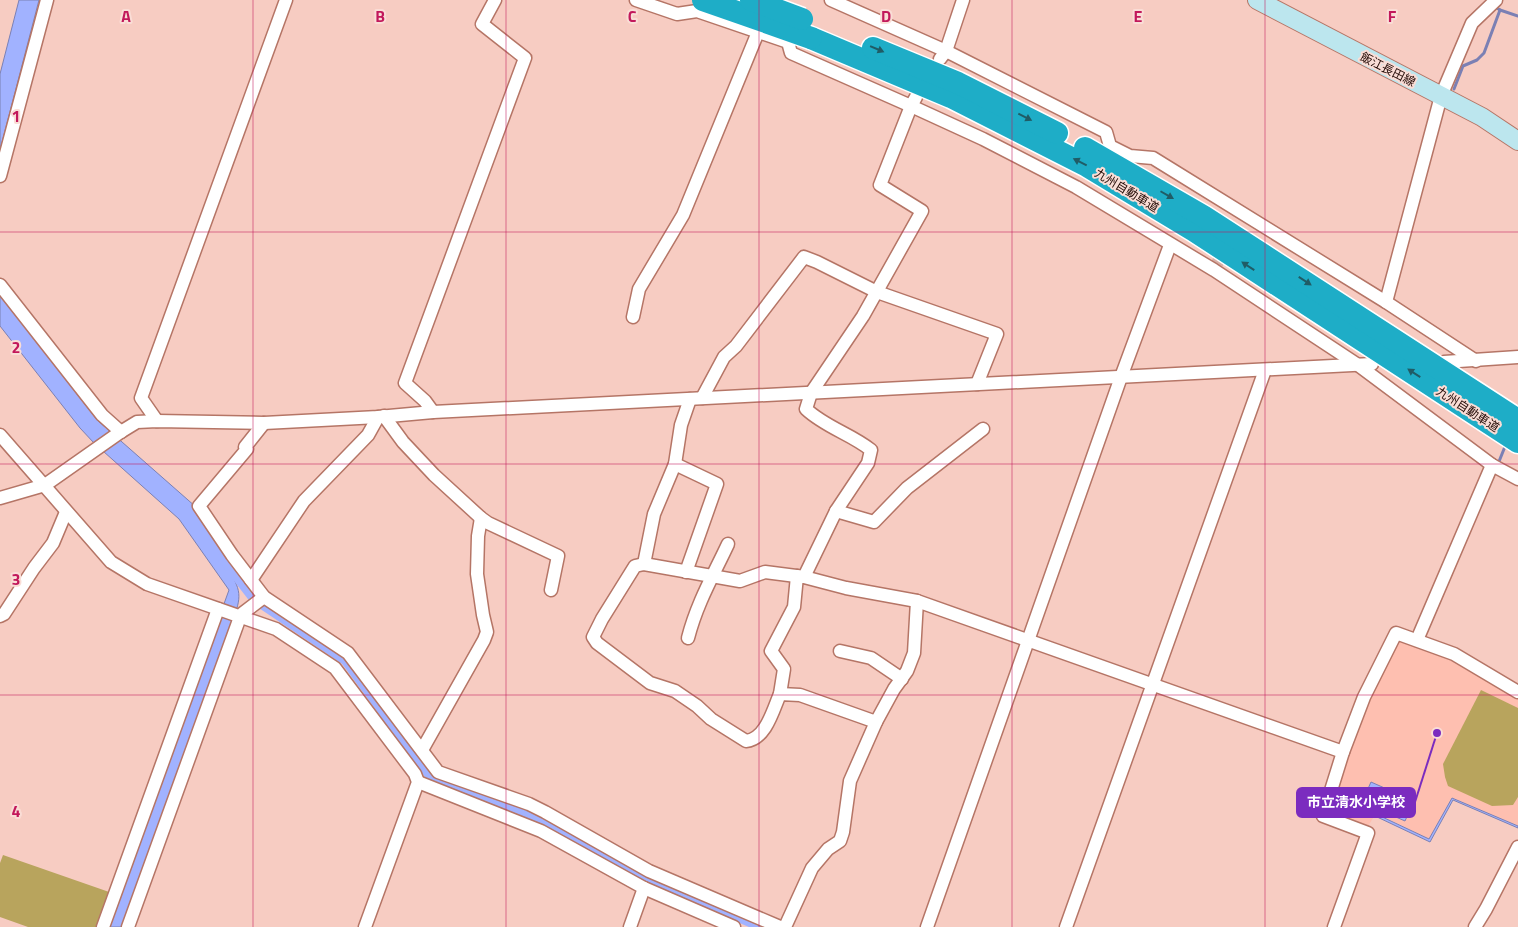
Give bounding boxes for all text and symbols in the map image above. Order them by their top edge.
text: A [121,4,131,28]
text: B [375,4,385,28]
text: C [628,4,637,28]
text: D [881,4,891,28]
text: E [1134,4,1143,28]
text: F [1388,4,1397,28]
one-way arrow [870,46,884,54]
street label: 飯江長田線 [1357,47,1419,91]
text: 1 [12,104,20,128]
one-way arrow [1017,113,1032,121]
one-way arrow [1073,158,1087,166]
street label: 九州自動車道 [1091,163,1163,217]
one-way arrow [1160,190,1174,199]
one-way arrow [1241,261,1255,271]
one-way arrow [1298,276,1311,286]
text: 2 [12,335,20,359]
one-way arrow [1407,369,1420,378]
street label: 九州自動車道 [1433,381,1503,437]
text: 3 [12,567,20,591]
callout: 市立清水小学校 [1297,788,1415,817]
text: 市立清水小学校 [1307,791,1405,812]
text: 4 [12,799,21,823]

